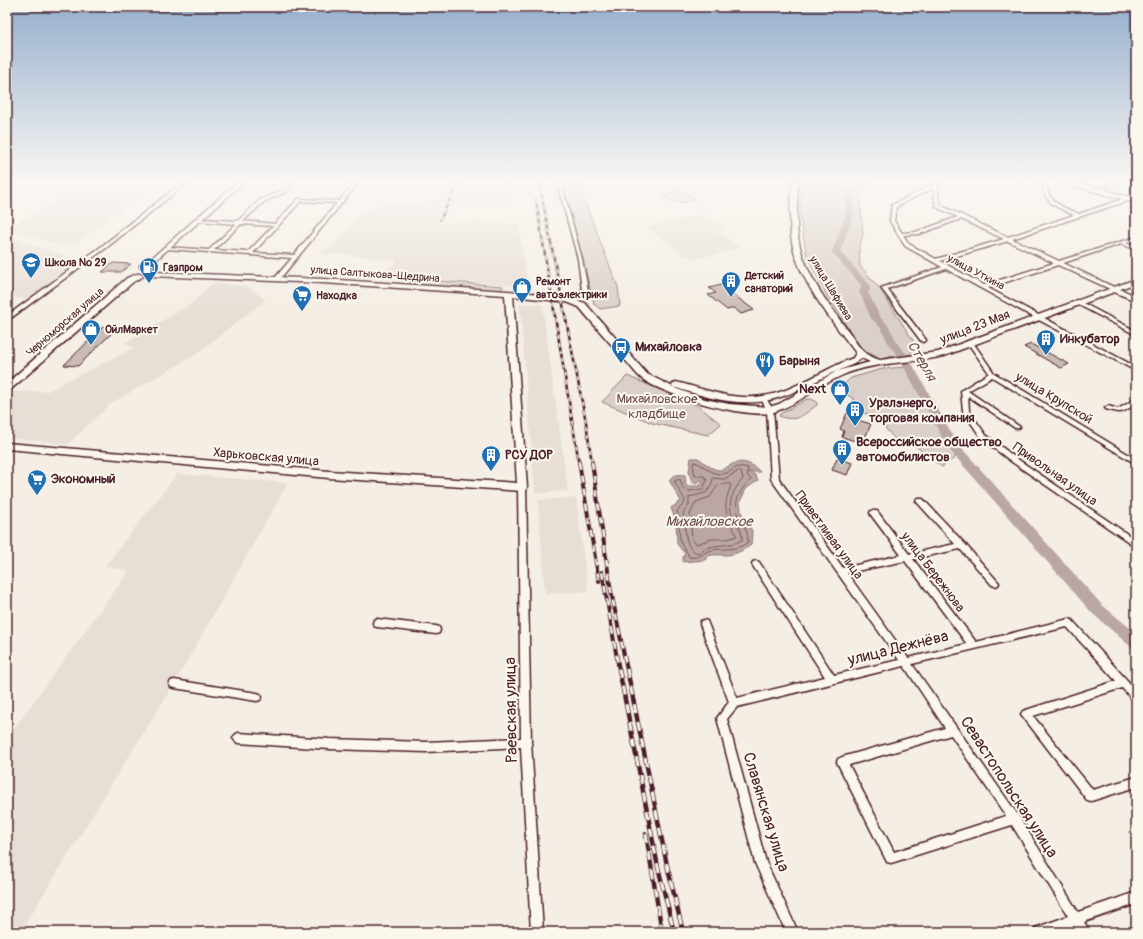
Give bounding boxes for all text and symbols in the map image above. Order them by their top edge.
school or university icon: Школа № 29 [20,251,42,279]
street label: улица Уткина [944,251,1007,293]
street label: улица Шафиева [806,253,855,322]
place label: Школа № 29 [44,256,107,269]
fuel station icon: Газпром [138,256,160,284]
place label: Газпром [163,261,203,274]
street label: улица Салтыкова-Щедрина [309,263,440,285]
place label: Детский санаторий [744,269,793,295]
building icon: Детский санаторий [720,270,742,298]
place label: Ремонт автоэлектрики [536,275,607,301]
shop icon: Ремонт автоэлектрики [511,276,533,304]
supermarket icon: Находка [291,284,313,312]
street label: Черноморская улица [24,285,106,359]
place label: Находка [316,289,357,302]
street label: улица 23 Мая [937,306,1012,348]
shop icon: ОйлМаркет [80,318,102,346]
place label: ОйлМаркет [105,323,158,336]
building icon: Инкубатор [1035,328,1057,356]
place label: Инкубатор [1060,331,1120,347]
bus stop icon: Михайловка [610,336,632,364]
water label: Стерля [904,338,941,385]
place label: Михайловка [635,339,702,355]
restaurant icon: Барыня [754,350,776,378]
place label: Барыня [779,353,820,369]
street label: улица Крупской [1012,368,1096,427]
shop icon: Next [829,378,851,406]
place label: Next [799,381,827,397]
park label: Михайловское кладбище [617,391,698,422]
place label: Уралэнерго, торговая компания [869,395,975,426]
building icon: Уралэнерго, торговая компания [844,399,866,427]
place label: Всероссийское общество автомобилистов [856,434,1002,465]
building icon: Всероссийское общество автомобилистов [831,438,853,466]
street label: Привольная улица [1010,439,1100,509]
street label: Харьковская улица [213,444,319,470]
building icon: РСУ ДОР [480,444,502,472]
place label: РСУ ДОР [505,447,553,463]
supermarket icon: Экономный [26,468,48,496]
place label: Экономный [51,471,116,487]
street label: Приветливая улица [792,488,866,582]
water label: Михайловское [665,513,755,530]
street label: улица Бережнова [897,528,968,615]
street label: улица Дежнёва [845,626,950,670]
street label: Раевская улица [500,657,522,763]
street label: Севастопольская улица [956,713,1062,861]
street label: Славянская улица [738,750,794,874]

